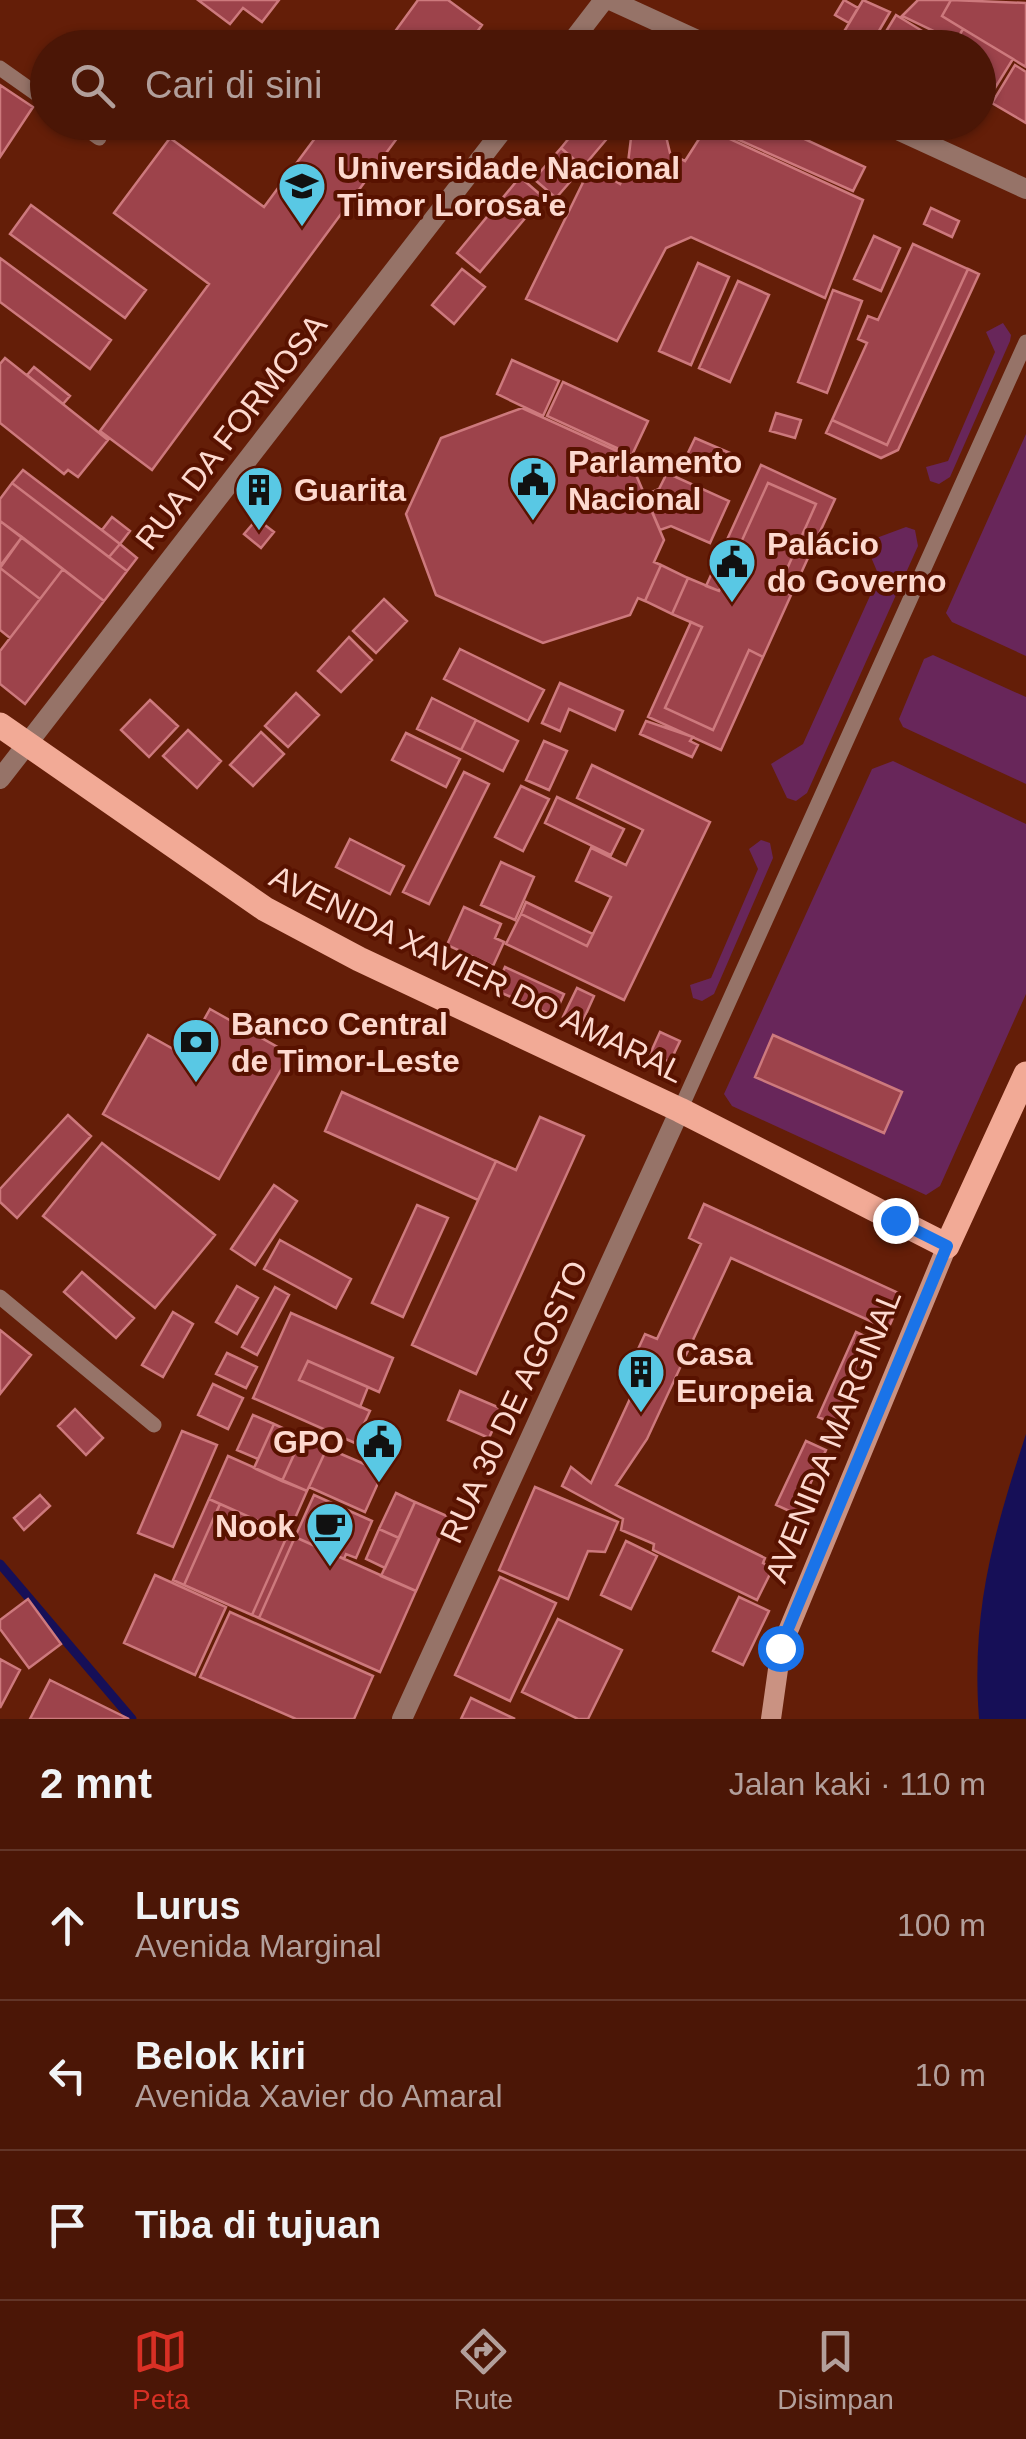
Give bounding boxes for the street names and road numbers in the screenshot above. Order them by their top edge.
street label: RUA DA FORMOSA [128,307,334,557]
street label: AVENIDA XAVIER DO AMARAL [264,858,690,1090]
street label: RUA 30 DE AGOSTO [433,1255,595,1549]
street label: AVENIDA MARGINAL [758,1284,908,1588]

